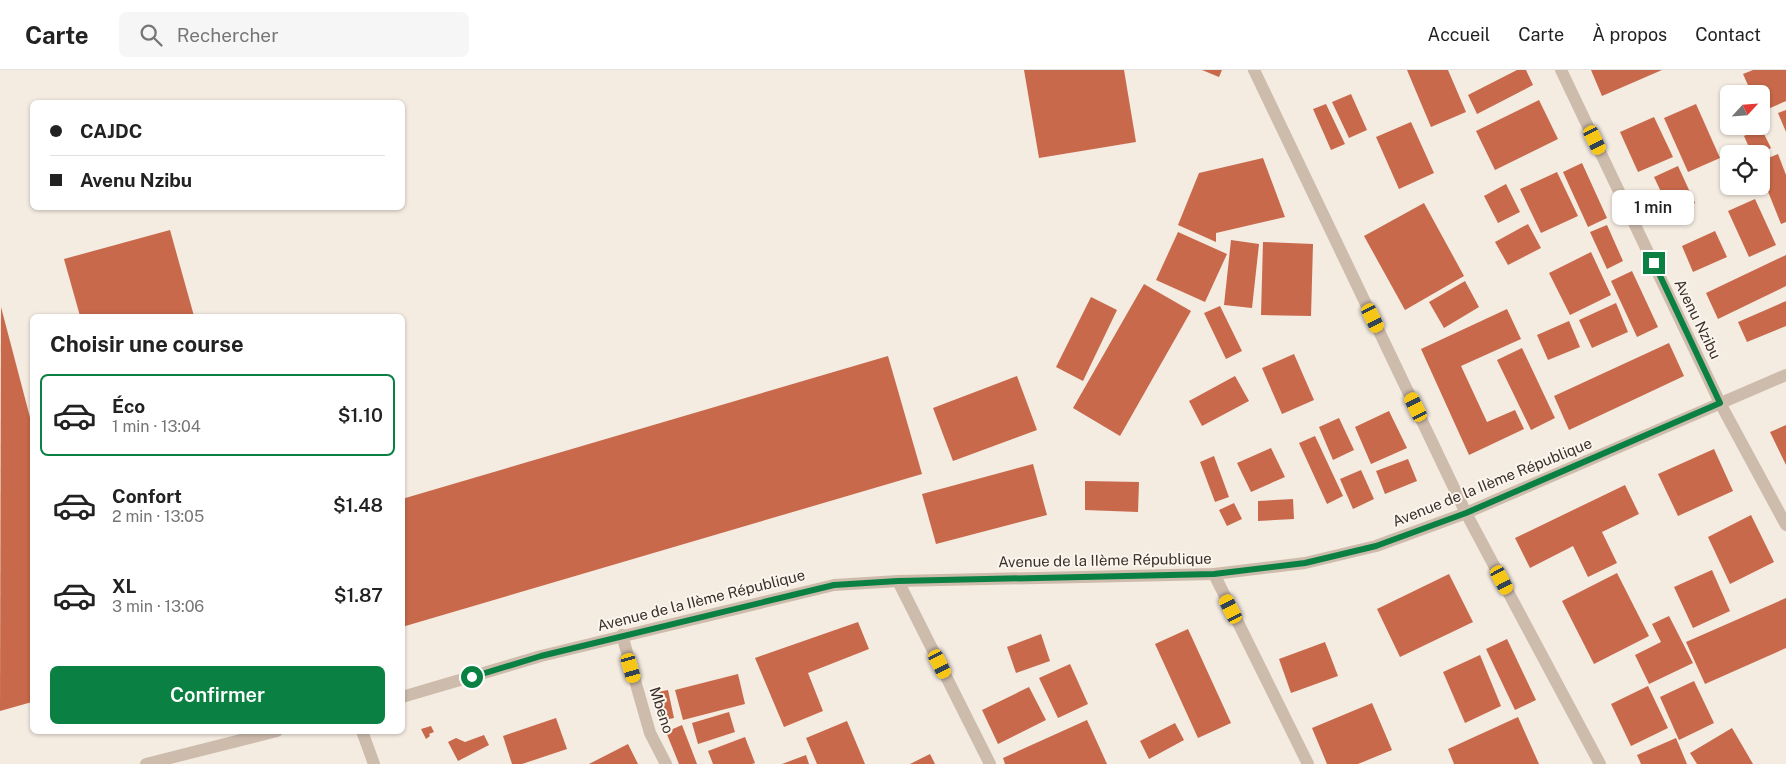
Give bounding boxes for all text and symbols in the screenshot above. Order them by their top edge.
search box [119,12,469,57]
text: Carte [25,21,89,49]
icon: search [137,21,165,49]
text: Rechercher [177,24,279,46]
text: Accueil [1428,24,1490,45]
text: Carte [1518,24,1564,45]
text: À propos [1592,24,1667,45]
text: Contact [1695,24,1761,45]
north arrow [1720,85,1770,135]
map controls [1720,85,1770,195]
text: CAJDC [80,120,142,142]
car [1581,123,1608,157]
button: locate [1720,145,1770,195]
text: Avenu Nzibu [80,169,192,191]
callout: 1 min [1613,190,1695,226]
text: 1 min [1634,198,1672,217]
route end [1643,252,1665,274]
street label: Avenu Nzibu [1671,276,1725,362]
car [1359,301,1386,335]
text: Choisir une course [50,331,244,357]
car [1402,390,1429,424]
icon: car [52,393,97,438]
text: Éco [112,395,145,417]
text: $1.10 [338,404,383,426]
text: 1 min · 13:04 [112,417,201,436]
street label: Avenue de la IIème République [1390,434,1594,530]
icon: car [52,483,97,528]
text: Confort [112,485,182,507]
text: $1.48 [333,494,383,516]
text: 2 min · 13:05 [112,507,204,526]
street label: Avenue de la IIème République [998,550,1212,570]
car [1488,563,1515,597]
street label: Avenue de la IIème République [595,566,807,634]
icon: car [52,573,97,618]
text: XL [112,575,137,597]
text: $1.87 [334,584,383,606]
car [1217,592,1244,626]
text: 3 min · 13:06 [112,597,204,616]
car [926,647,953,681]
car [619,652,642,684]
button: Confirmer [50,666,385,724]
route start [461,666,483,688]
street label: Mbeno [647,685,677,735]

